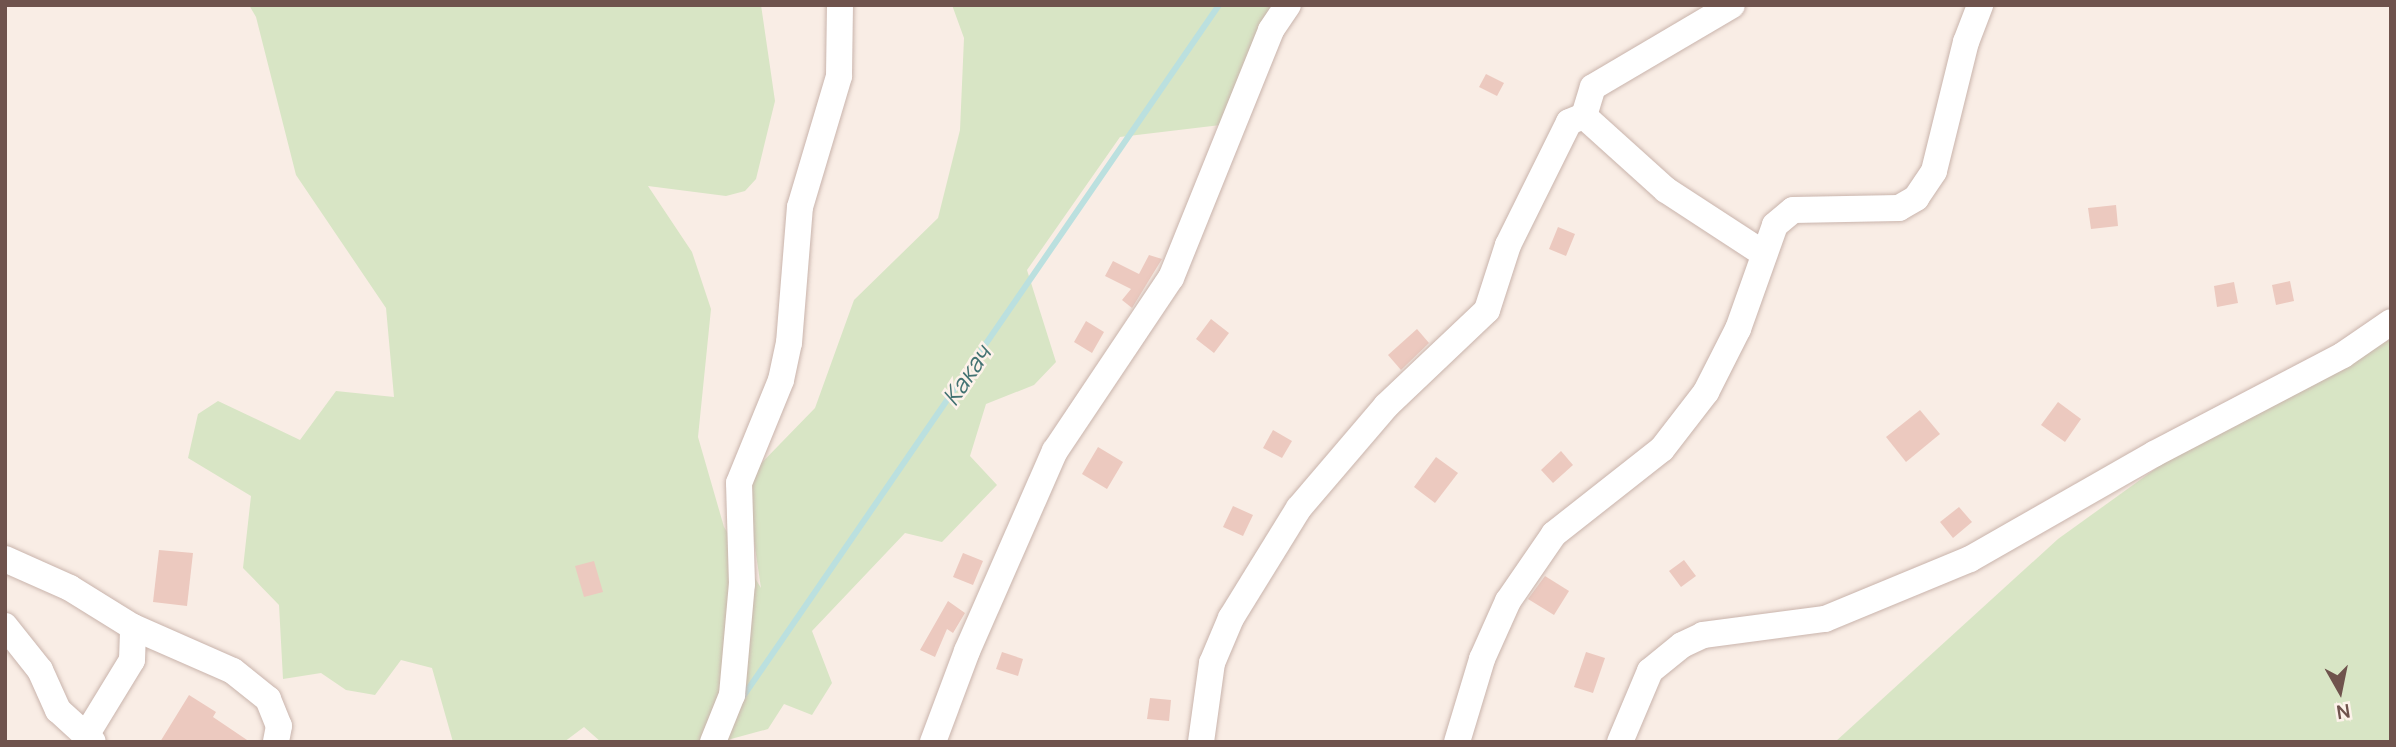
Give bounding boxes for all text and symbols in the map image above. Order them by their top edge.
water label: Какач [936,340,996,410]
north arrow [2305,656,2375,726]
text: N [2335,698,2352,726]

